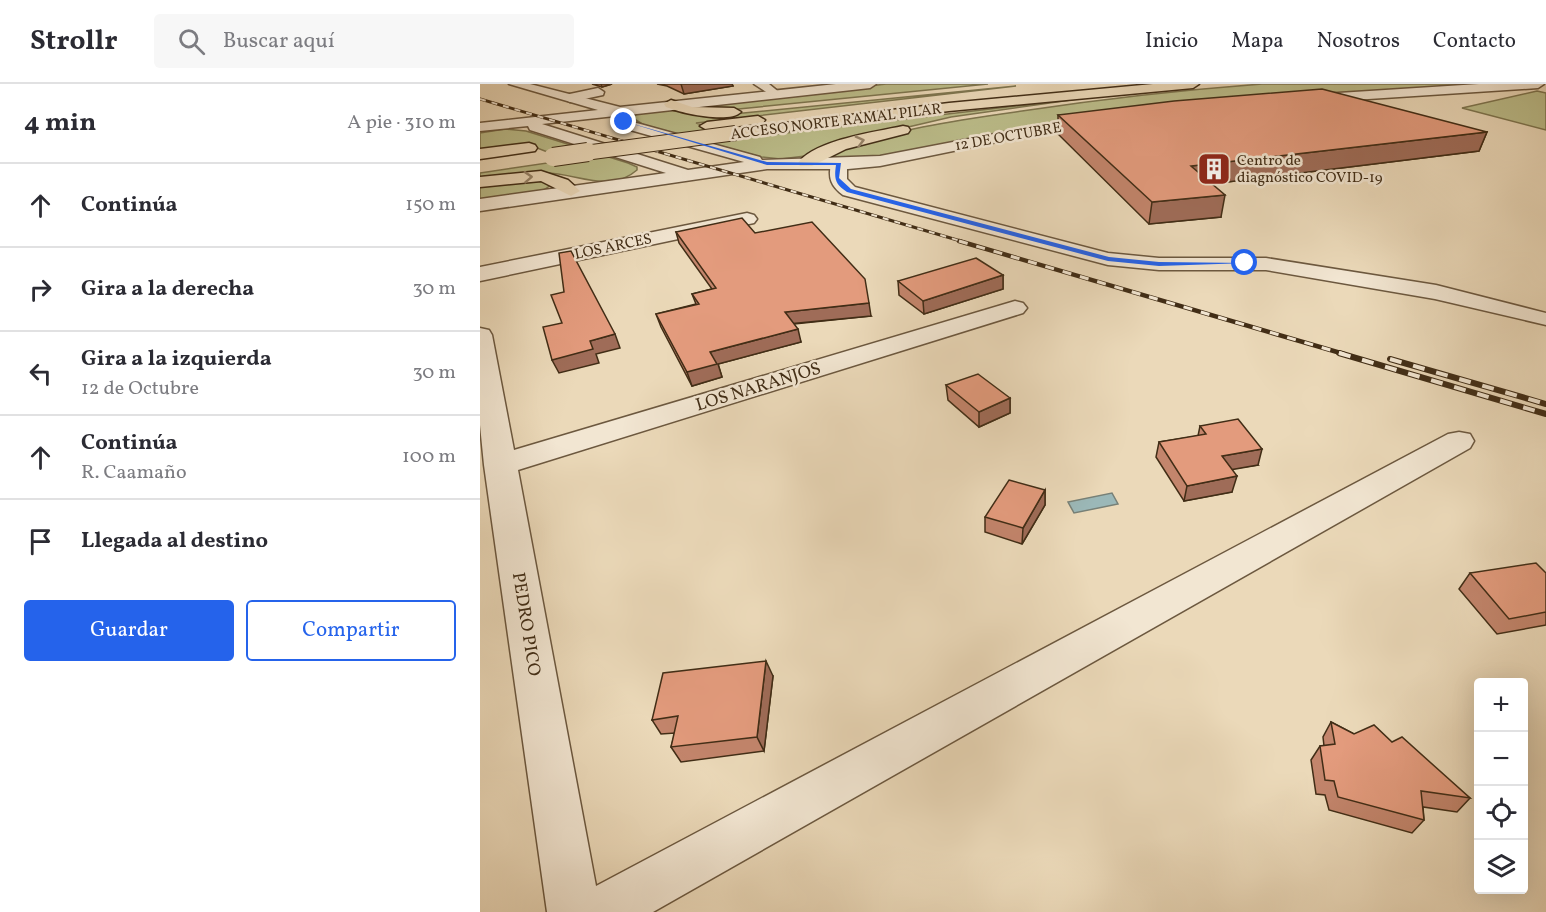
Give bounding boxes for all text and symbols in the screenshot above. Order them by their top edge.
search box [154,14,574,68]
text: Strollr [30,22,118,61]
icon: search [175,25,208,58]
text: Buscar aquí [223,26,335,57]
text: Inicio [1145,27,1198,56]
text: Mapa [1231,27,1284,56]
text: Nosotros [1317,27,1400,56]
text: Contacto [1433,27,1516,56]
street label: ACCESO NORTE RAMAL PILAR [729,99,943,146]
text: 4 min [24,105,96,141]
route end [610,108,636,134]
text: A pie · 310 m [347,109,456,137]
street label: 12 DE OCTUBRE [953,118,1063,157]
one-way arrow [854,136,865,148]
building icon: Centro de diagnóstico COVID-19 [1196,151,1232,187]
place label: Centro de diagnóstico COVID-19 [1237,151,1383,189]
one-way arrow [524,171,533,184]
icon: ahead [24,189,57,222]
text: Continúa [81,190,178,221]
text: 150 m [405,191,456,219]
street label: LOS ARCES [573,229,654,266]
route start [1231,249,1257,275]
icon: right [24,273,57,306]
text: Gira a la derecha [81,274,254,305]
text: 30 m [412,275,456,303]
text: Gira a la izquierda [81,344,272,375]
icon: left [24,357,57,390]
street label: LOS NARANJOS [693,357,824,418]
text: 30 m [412,359,456,387]
text: 12 de Octubre [81,375,199,403]
text: Continúa [81,428,178,459]
icon: ahead [24,441,57,474]
text: 100 m [402,443,456,471]
text: R. Caamaño [81,459,187,487]
icon: arrive [24,525,57,558]
text: Llegada al destino [81,526,268,557]
street label: PEDRO PICO [505,570,546,678]
button: Guardar [24,600,234,661]
button: Compartir [246,600,456,661]
map controls [1474,678,1528,894]
button: + [1474,678,1528,732]
button: − [1474,732,1528,786]
button: locate [1474,786,1528,840]
button: layers [1474,840,1528,894]

